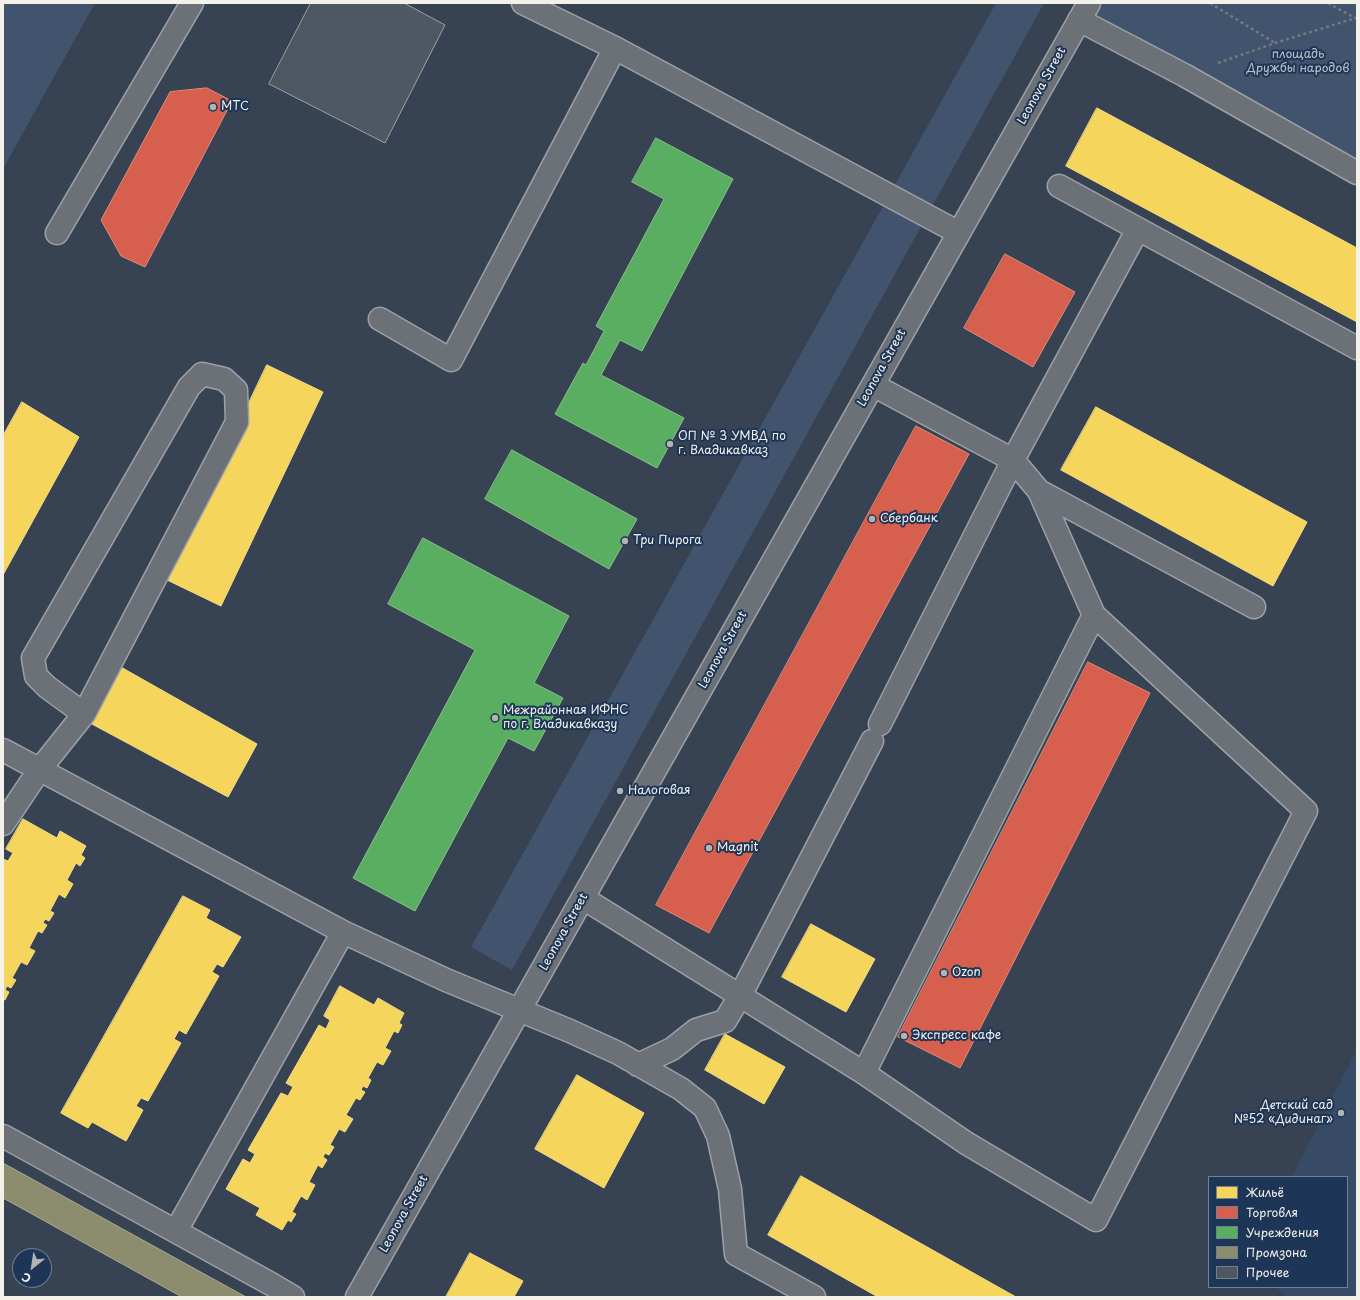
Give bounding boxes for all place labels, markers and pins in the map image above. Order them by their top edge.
place label: МТС [221,100,249,114]
marker: МТС [208,102,218,112]
place label: ОП № 3 УМВД по г. Владикавказ [678,430,786,458]
marker: ОП № 3 УМВД по г. Владикавказ [665,439,675,449]
place label: Сбербанк [880,512,938,526]
marker: Сбербанк [867,514,877,524]
place label: Три Пирога [633,534,702,548]
marker: Три Пирога [620,536,630,546]
place label: Межрайонная ИФНС по г. Владикавказу [503,704,629,732]
marker: Межрайонная ИФНС по г. Владикавказу [490,713,500,723]
place label: Налоговая [628,784,691,798]
marker: Налоговая [615,786,625,796]
place label: Magnit [717,841,758,855]
marker: Magnit [704,843,714,853]
place label: Ozon [952,966,981,980]
marker: Ozon [939,968,949,978]
place label: Экспресс кафе [912,1029,1001,1043]
marker: Экспресс кафе [899,1031,909,1041]
place label: Детский сад №52 «Дидинаг» [1234,1099,1333,1127]
marker: Детский сад №52 «Дидинаг» [1336,1108,1346,1118]

